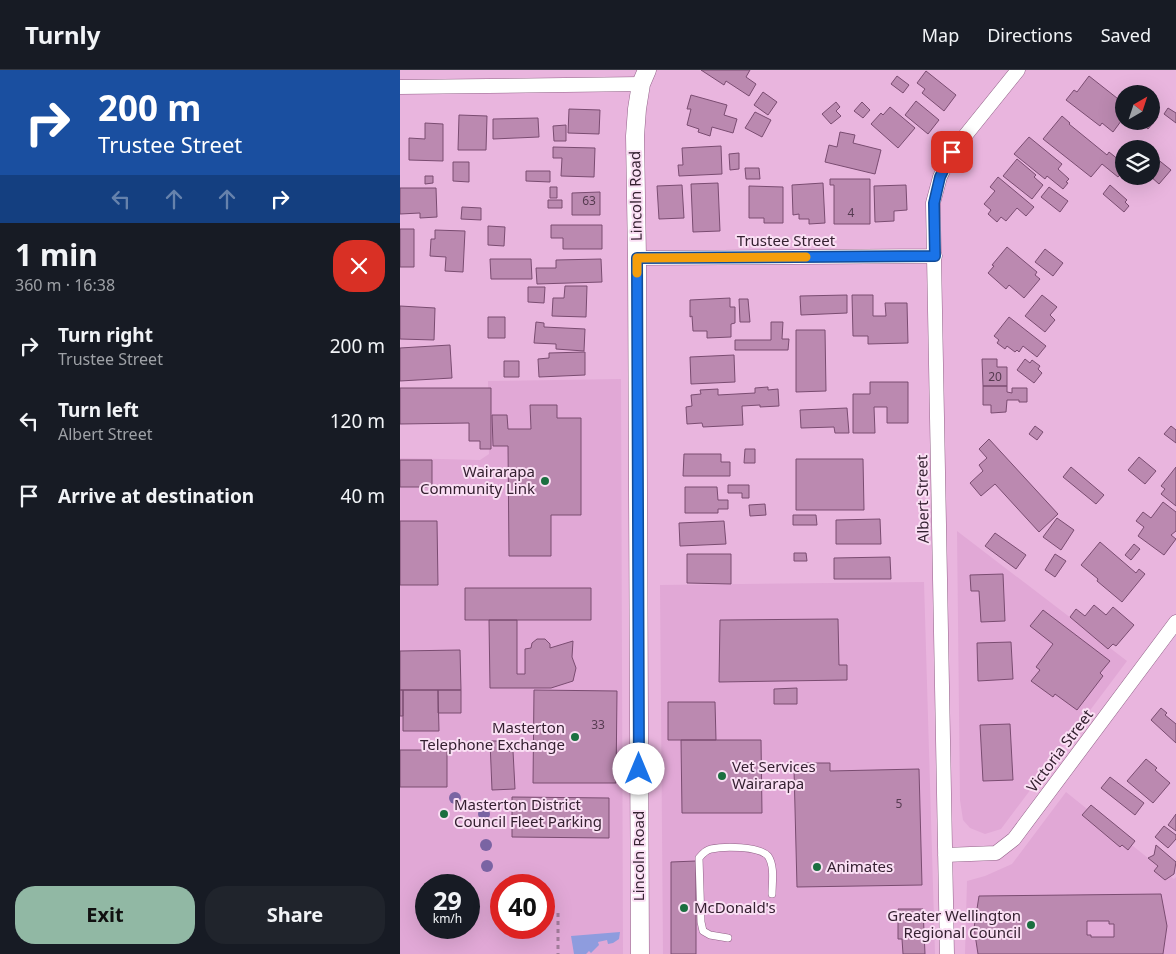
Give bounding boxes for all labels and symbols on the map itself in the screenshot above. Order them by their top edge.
north arrow [1115,85,1160,130]
pin [931,131,973,173]
street label: Lincoln Road [624,151,646,241]
house number: 63 [582,192,596,209]
house number: 4 [848,204,855,221]
street label: Trustee Street [737,230,836,250]
house number: 20 [988,368,1002,385]
street label: Albert Street [911,454,933,543]
place label: Wairarapa Community Link [420,461,535,498]
marker: Wairarapa Community Link [539,475,551,487]
street label: Victoria Street [1021,704,1097,796]
house number: 33 [591,716,605,733]
place label: Masterton Telephone Exchange [420,717,565,754]
marker: Masterton Telephone Exchange [569,731,581,743]
position arrow [612,742,664,794]
place label: Vet Services Wairarapa [732,756,816,793]
marker: Vet Services Wairarapa [716,770,728,782]
place label: Masterton District Council Fleet Parking [454,794,602,831]
house number: 5 [896,795,903,812]
marker: Masterton District Council Fleet Parking [438,808,450,820]
street label: Lincoln Road [628,811,648,901]
place label: Animates [827,856,893,876]
marker: Animates [811,861,823,873]
speed limit sign: 40 [490,874,555,939]
place label: McDonald's [694,897,776,917]
marker: McDonald's [678,902,690,914]
place label: Greater Wellington Regional Council [887,905,1021,942]
marker: Greater Wellington Regional Council [1025,919,1037,931]

